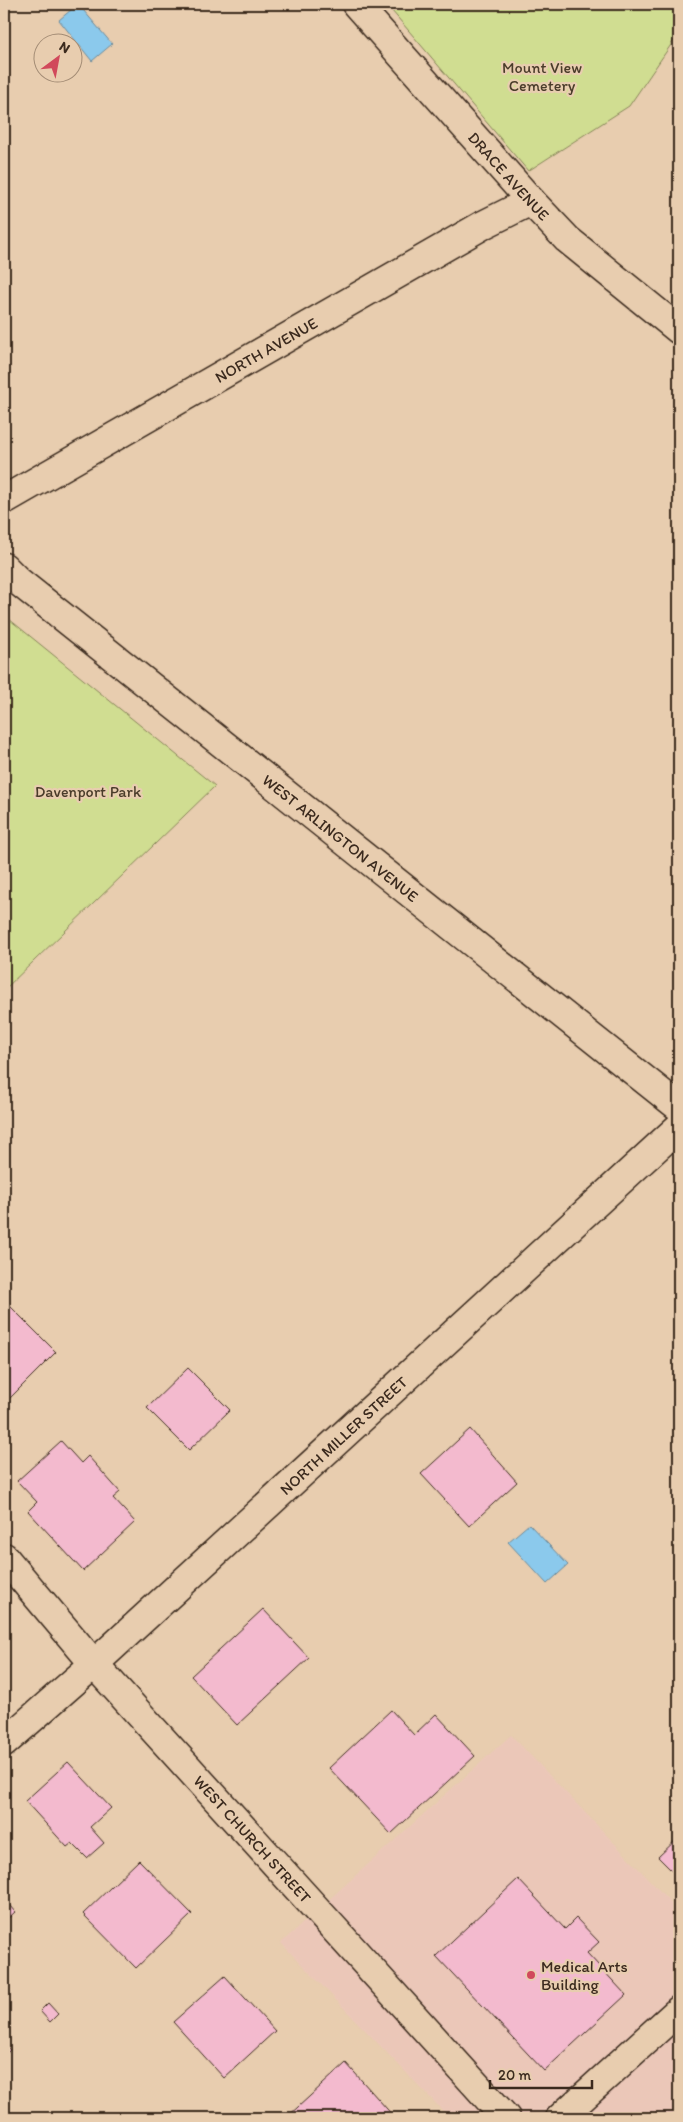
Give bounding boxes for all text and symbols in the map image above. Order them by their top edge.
north arrow [32,32,82,82]
text: N [56,38,73,57]
park label: Mount View Cemetery [502,58,582,95]
street label: DRACE AVENUE [464,128,553,224]
street label: NORTH AVENUE [212,313,321,387]
street label: WEST ARLINGTON AVENUE [258,770,422,906]
park label: Davenport Park [35,782,142,801]
street label: NORTH MILLER STREET [276,1372,411,1499]
street label: WEST CHURCH STREET [190,1772,315,1907]
place label: Medical Arts Building [541,1957,628,1994]
marker: Medical Arts Building [525,1969,537,1981]
scale bar [490,2057,593,2089]
text: 20 m [498,2066,532,2084]

